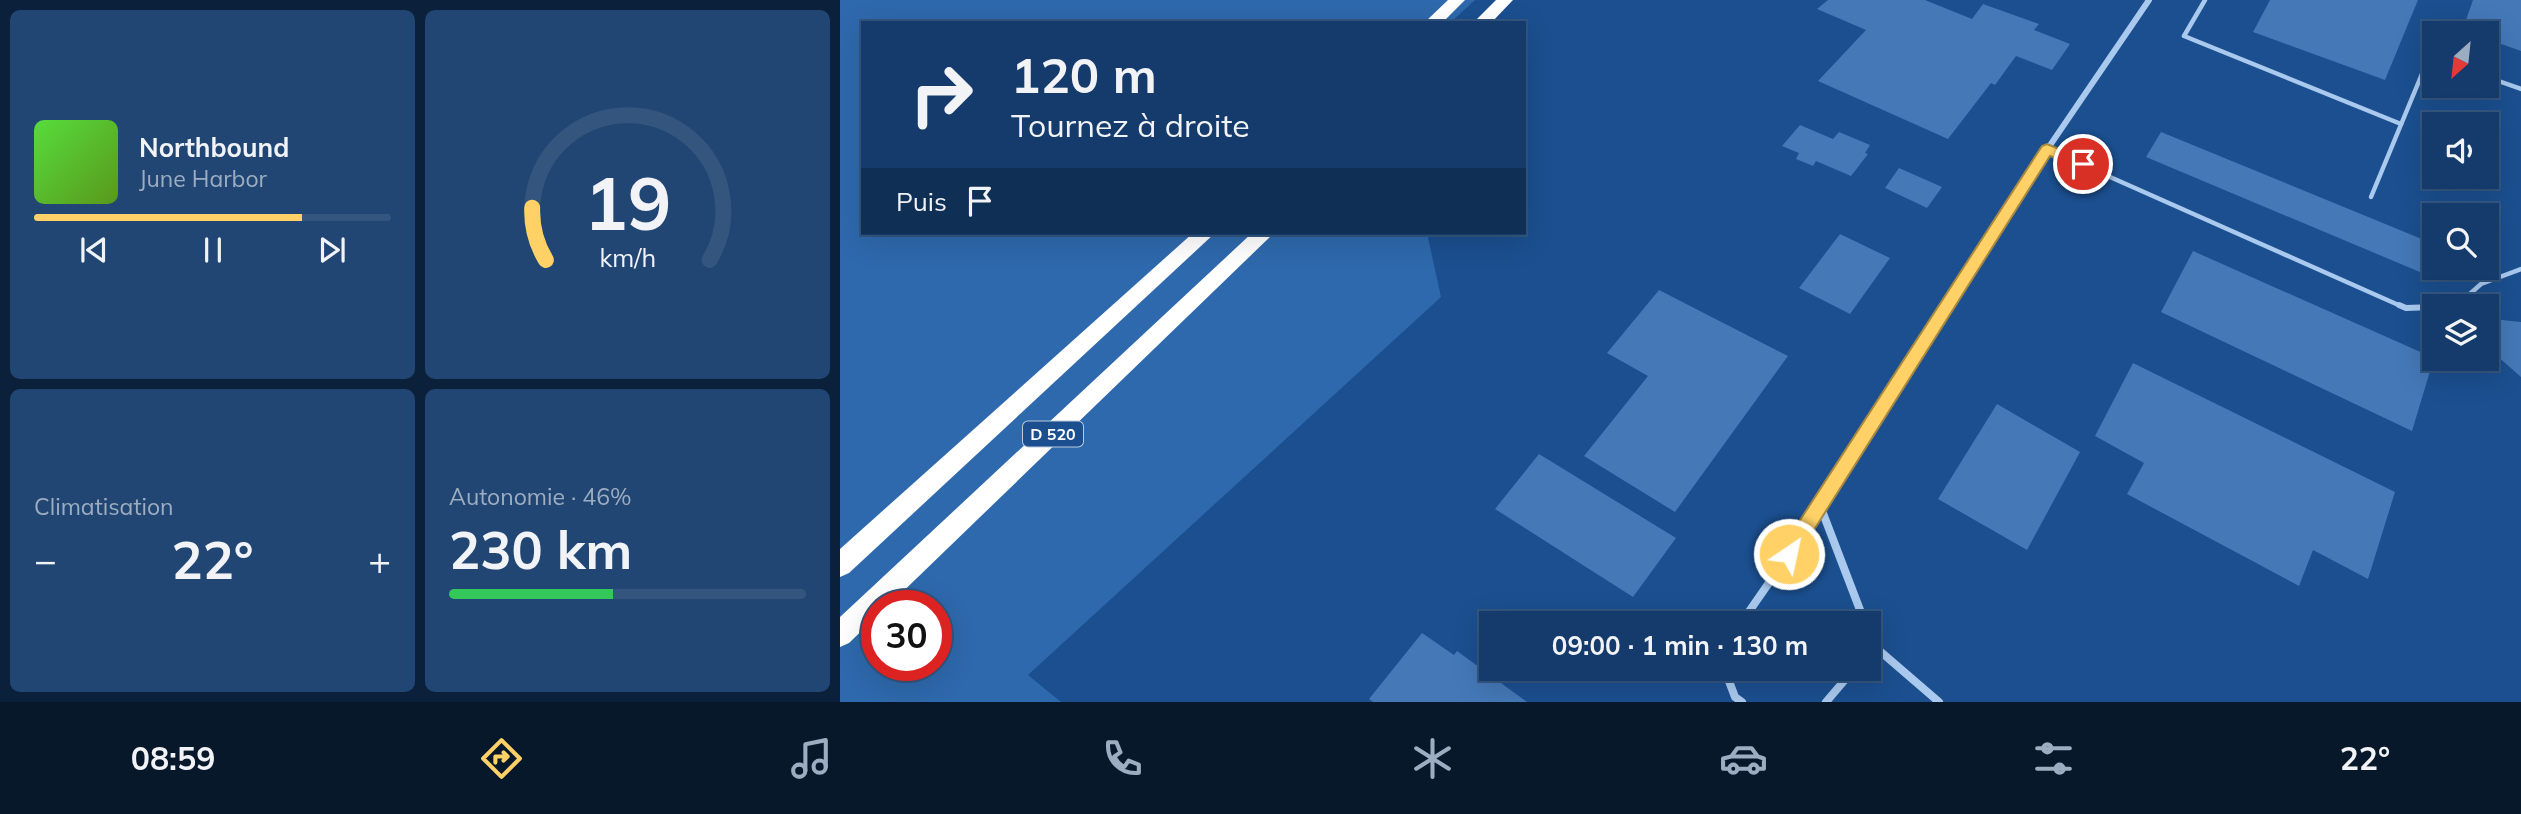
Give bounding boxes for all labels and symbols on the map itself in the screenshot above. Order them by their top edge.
north arrow [2422,21,2499,98]
pin [2053,134,2113,194]
road number: D 520 [1023,422,1083,446]
position arrow [1752,517,1826,591]
speed limit sign: 30 [861,590,952,681]

